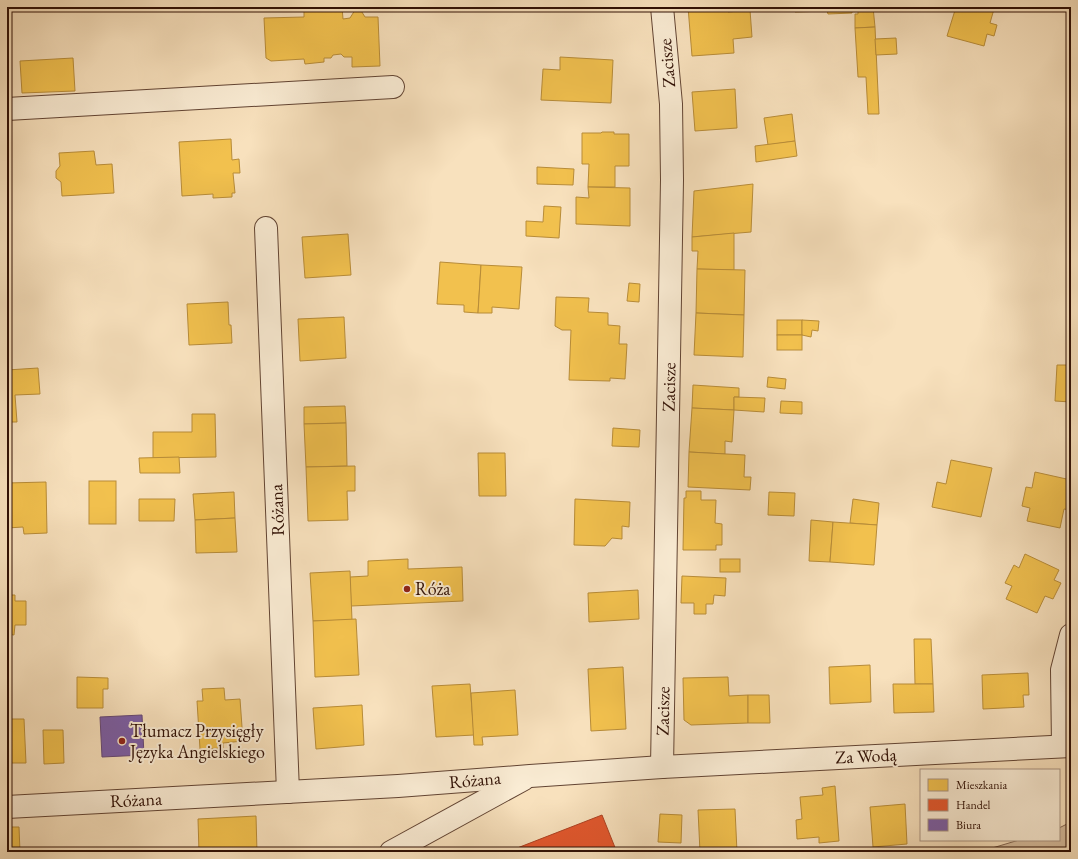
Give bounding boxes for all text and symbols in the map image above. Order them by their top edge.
street label: Zacisze [653,37,680,89]
street label: Zacisze [657,362,680,412]
street label: Różana [264,483,289,536]
place label: Róża [415,577,451,600]
marker: Róża [402,584,412,594]
street label: Zacisze [651,686,674,736]
place label: Tłumacz Przysięgły Języka Angielskiego [128,719,265,763]
marker: Tłumacz Przysięgły Języka Angielskiego [117,736,127,746]
street label: Za Wodą [835,742,898,769]
street label: Różana [448,766,503,793]
legend [920,769,1060,841]
text: Mieszkania [956,777,1008,793]
street label: Różana [109,787,163,812]
text: Handel [956,797,991,813]
text: Biura [956,817,981,833]

